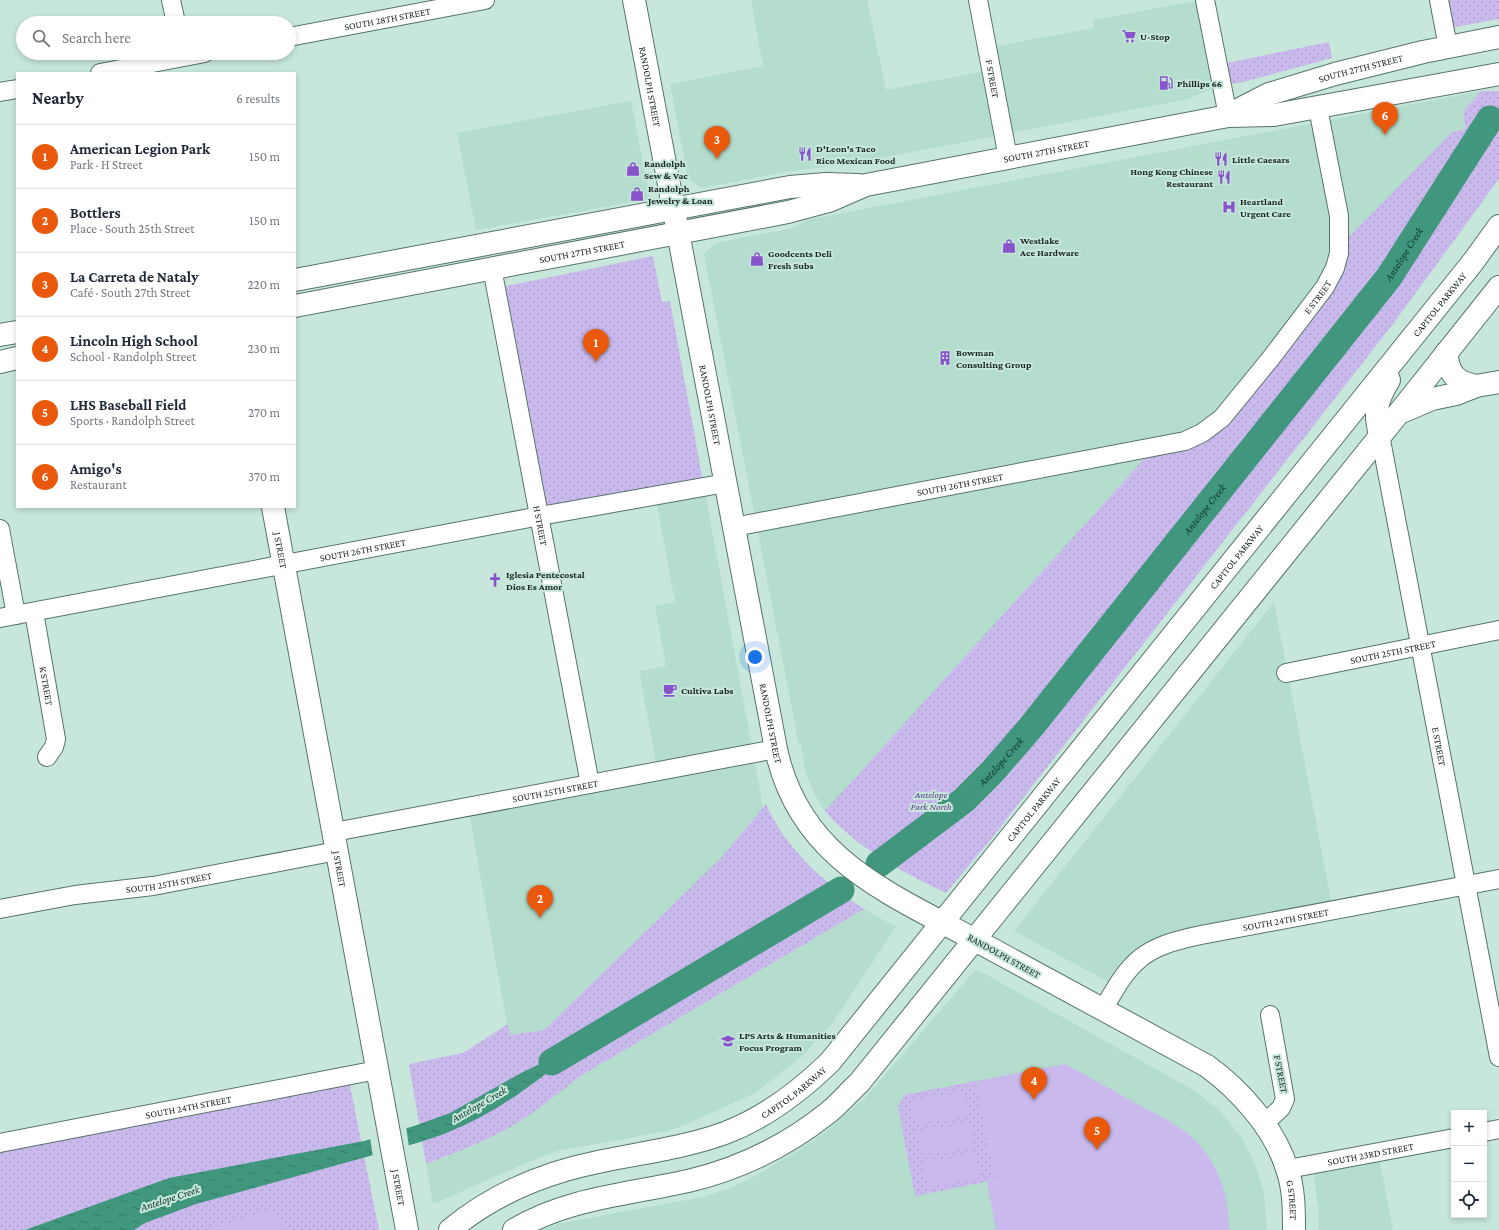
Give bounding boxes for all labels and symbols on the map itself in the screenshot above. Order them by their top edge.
street label: SOUTH 28TH STREET [343,5,432,32]
supermarket icon: U-Stop [1121,28,1137,44]
place label: U-Stop [1140,31,1170,42]
street label: RANDOLPH STREET [637,45,663,128]
street label: SOUTH 27TH STREET [1317,52,1404,84]
street label: F STREET [984,59,1002,99]
fuel station icon: Phillips 66 [1158,75,1174,91]
place label: Phillips 66 [1177,78,1222,89]
pin: 6 [1372,102,1398,135]
pin: 3 [704,126,730,159]
street label: SOUTH 27TH STREET [1002,137,1090,164]
place label: D'Leon's Taco Rico Mexican Food [816,143,896,166]
restaurant icon: D'Leon's Taco Rico Mexican Food [797,146,813,162]
restaurant icon: Little Caesars [1213,151,1229,167]
place label: Little Caesars [1232,154,1289,165]
place label: Randolph Sew & Vac [644,158,688,181]
shop icon: Randolph Sew & Vac [625,161,641,177]
place label: Hong Kong Chinese Restaurant [1130,166,1213,189]
restaurant icon: Hong Kong Chinese Restaurant [1216,169,1232,185]
place label: Randolph Jewelry & Loan [647,183,713,206]
shop icon: Randolph Jewelry & Loan [629,186,645,202]
place label: Heartland Urgent Care [1240,196,1291,219]
hospital icon: Heartland Urgent Care [1221,199,1237,215]
water label: Antelope Creek [1382,224,1426,284]
place label: Westlake Ace Hardware [1019,235,1079,258]
street label: SOUTH 27TH STREET [538,238,626,265]
shop icon: Westlake Ace Hardware [1001,238,1017,254]
place label: Goodcents Deli Fresh Subs [768,248,832,271]
shop icon: Goodcents Deli Fresh Subs [749,251,765,267]
street label: CAPITOL PARKWAY [1410,269,1469,338]
street label: E STREET [1301,278,1333,316]
pin: 1 [583,329,609,362]
place label: Bowman Consulting Group [956,347,1032,370]
building icon: Bowman Consulting Group [937,350,953,366]
street label: RANDOLPH STREET [698,364,724,446]
street label: SOUTH 26TH STREET [916,470,1004,498]
water label: Antelope Creek [1180,480,1229,538]
street label: H STREET [532,505,550,547]
street label: CAPITOL PARKWAY [1207,522,1266,591]
street label: J STREET [272,530,290,570]
street label: SOUTH 26TH STREET [319,536,407,563]
place label: Iglesia Pentecostal Dios Es Amor [506,569,585,592]
church icon: Iglesia Pentecostal Dios Es Amor [487,572,503,588]
street label: SOUTH 25TH STREET [1349,637,1437,665]
your location [745,647,765,667]
street label: K STREET [38,665,56,707]
cafe icon: Cultiva Labs [662,682,678,698]
street label: RANDOLPH STREET [758,682,785,765]
place label: Cultiva Labs [681,685,733,696]
street label: E STREET [1430,726,1449,767]
water label: Antelope Creek [975,733,1027,789]
street label: CAPITOL PARKWAY [1004,774,1063,843]
street label: SOUTH 25TH STREET [511,777,599,804]
park label: Antelope Park North [910,789,952,812]
street label: J STREET [331,849,349,889]
street label: SOUTH 25TH STREET [125,869,213,895]
pin: 2 [527,885,553,918]
street label: SOUTH 24TH STREET [1242,905,1330,933]
street label: RANDOLPH STREET [966,931,1043,981]
place label: LPS Arts & Humanities Focus Program [739,1030,836,1053]
school or university icon: LPS Arts & Humanities Focus Program [720,1033,736,1049]
street label: F STREET [1272,1054,1290,1095]
street label: CAPITOL PARKWAY [759,1063,828,1120]
pin: 4 [1021,1067,1047,1100]
water label: Antelope Creek [449,1083,510,1126]
street label: SOUTH 24TH STREET [145,1093,233,1120]
pin: 5 [1084,1117,1110,1150]
street label: SOUTH 23RD STREET [1327,1140,1415,1167]
street label: J STREET [390,1167,408,1207]
street label: G STREET [1285,1179,1299,1221]
water label: Antelope Creek [138,1182,202,1214]

